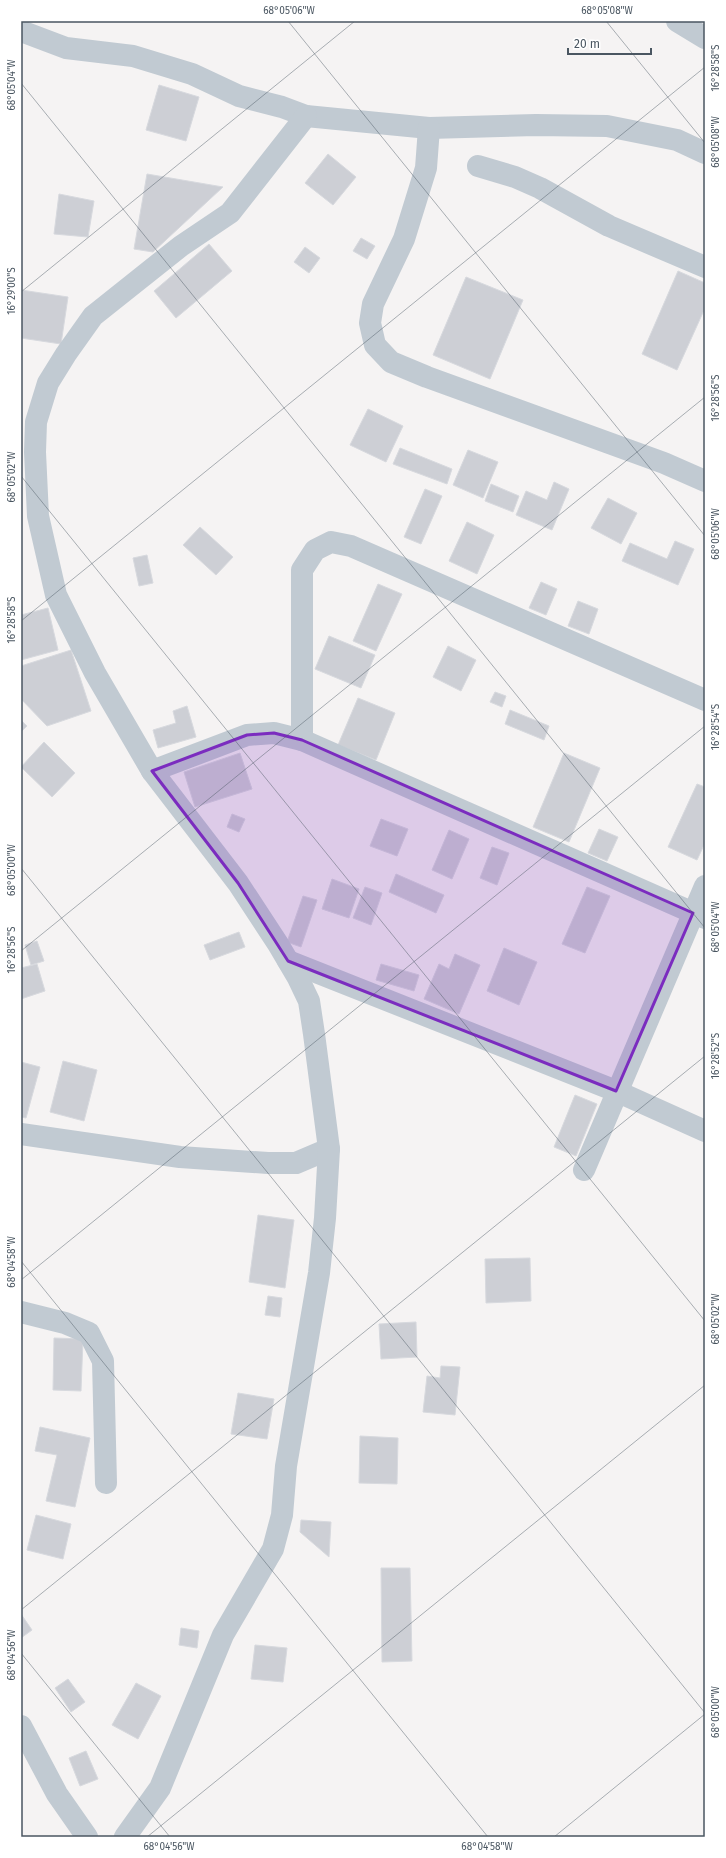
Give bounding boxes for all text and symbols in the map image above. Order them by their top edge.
text: 68°05'06"W [263,5,315,17]
text: 68°05'08"W [581,5,634,17]
scale bar [568,30,651,56]
text: 20 m [574,37,600,51]
text: 16°28'58"S [710,44,722,92]
text: 68°05'04"W [6,59,18,111]
text: 68°05'08"W [710,115,722,168]
text: 16°29'00"S [6,267,18,315]
text: 16°28'56"S [710,374,722,421]
text: 68°05'02"W [6,451,18,503]
text: 68°05'06"W [710,508,722,560]
text: 16°28'58"S [6,596,18,644]
text: 16°28'54"S [710,703,722,750]
text: 68°05'00"W [6,843,18,896]
text: 68°05'04"W [710,901,722,953]
text: 16°28'56"S [6,926,18,973]
text: 16°28'52"S [710,1032,722,1079]
text: 68°04'58"W [6,1236,18,1288]
text: 68°05'02"W [710,1293,722,1345]
text: 68°04'56"W [6,1629,18,1681]
text: 68°05'00"W [710,1685,722,1738]
text: 68°04'56"W [143,1841,195,1853]
text: 68°04'58"W [461,1841,513,1853]

